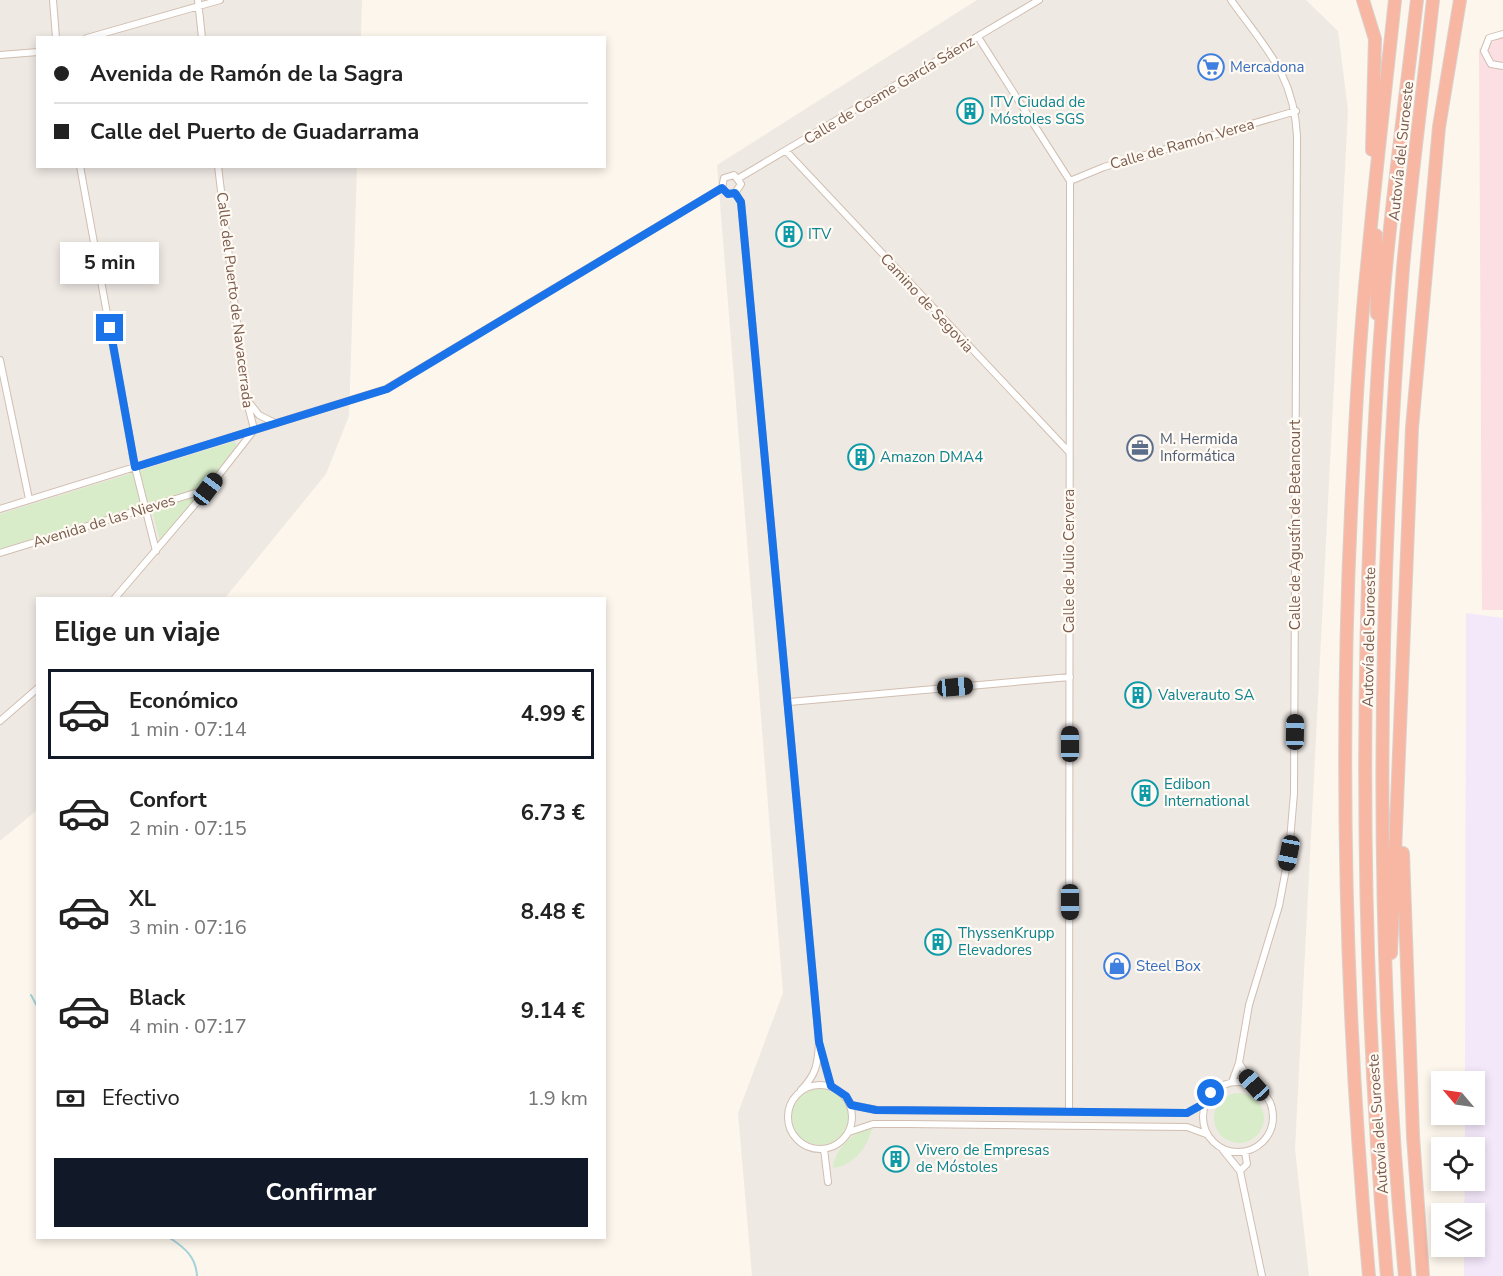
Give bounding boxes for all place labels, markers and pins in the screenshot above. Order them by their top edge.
supermarket icon: Mercadona [1196,52,1226,82]
place label: Mercadona [1230,57,1304,77]
place label: ITV Ciudad de Móstoles SGS [990,92,1085,129]
building icon: ITV Ciudad de Móstoles SGS [955,96,985,126]
building icon: ITV [774,219,804,249]
place label: ITV [808,224,832,244]
place label: M. Hermida Informática [1160,429,1238,466]
office icon: M. Hermida Informática [1125,433,1155,463]
building icon: Amazon DMA4 [846,442,876,472]
place label: Amazon DMA4 [880,447,983,467]
building icon: Valverauto SA [1123,680,1153,710]
place label: Valverauto SA [1157,685,1255,705]
place label: Edibon International [1164,774,1250,811]
building icon: Edibon International [1130,778,1160,808]
place label: ThyssenKrupp Elevadores [958,923,1055,960]
building icon: ThyssenKrupp Elevadores [923,927,953,957]
shop icon: Steel Box [1102,951,1132,981]
place label: Steel Box [1136,956,1201,976]
place label: Vivero de Empresas de Móstoles [915,1140,1049,1177]
building icon: Vivero de Empresas de Móstoles [881,1144,911,1174]

